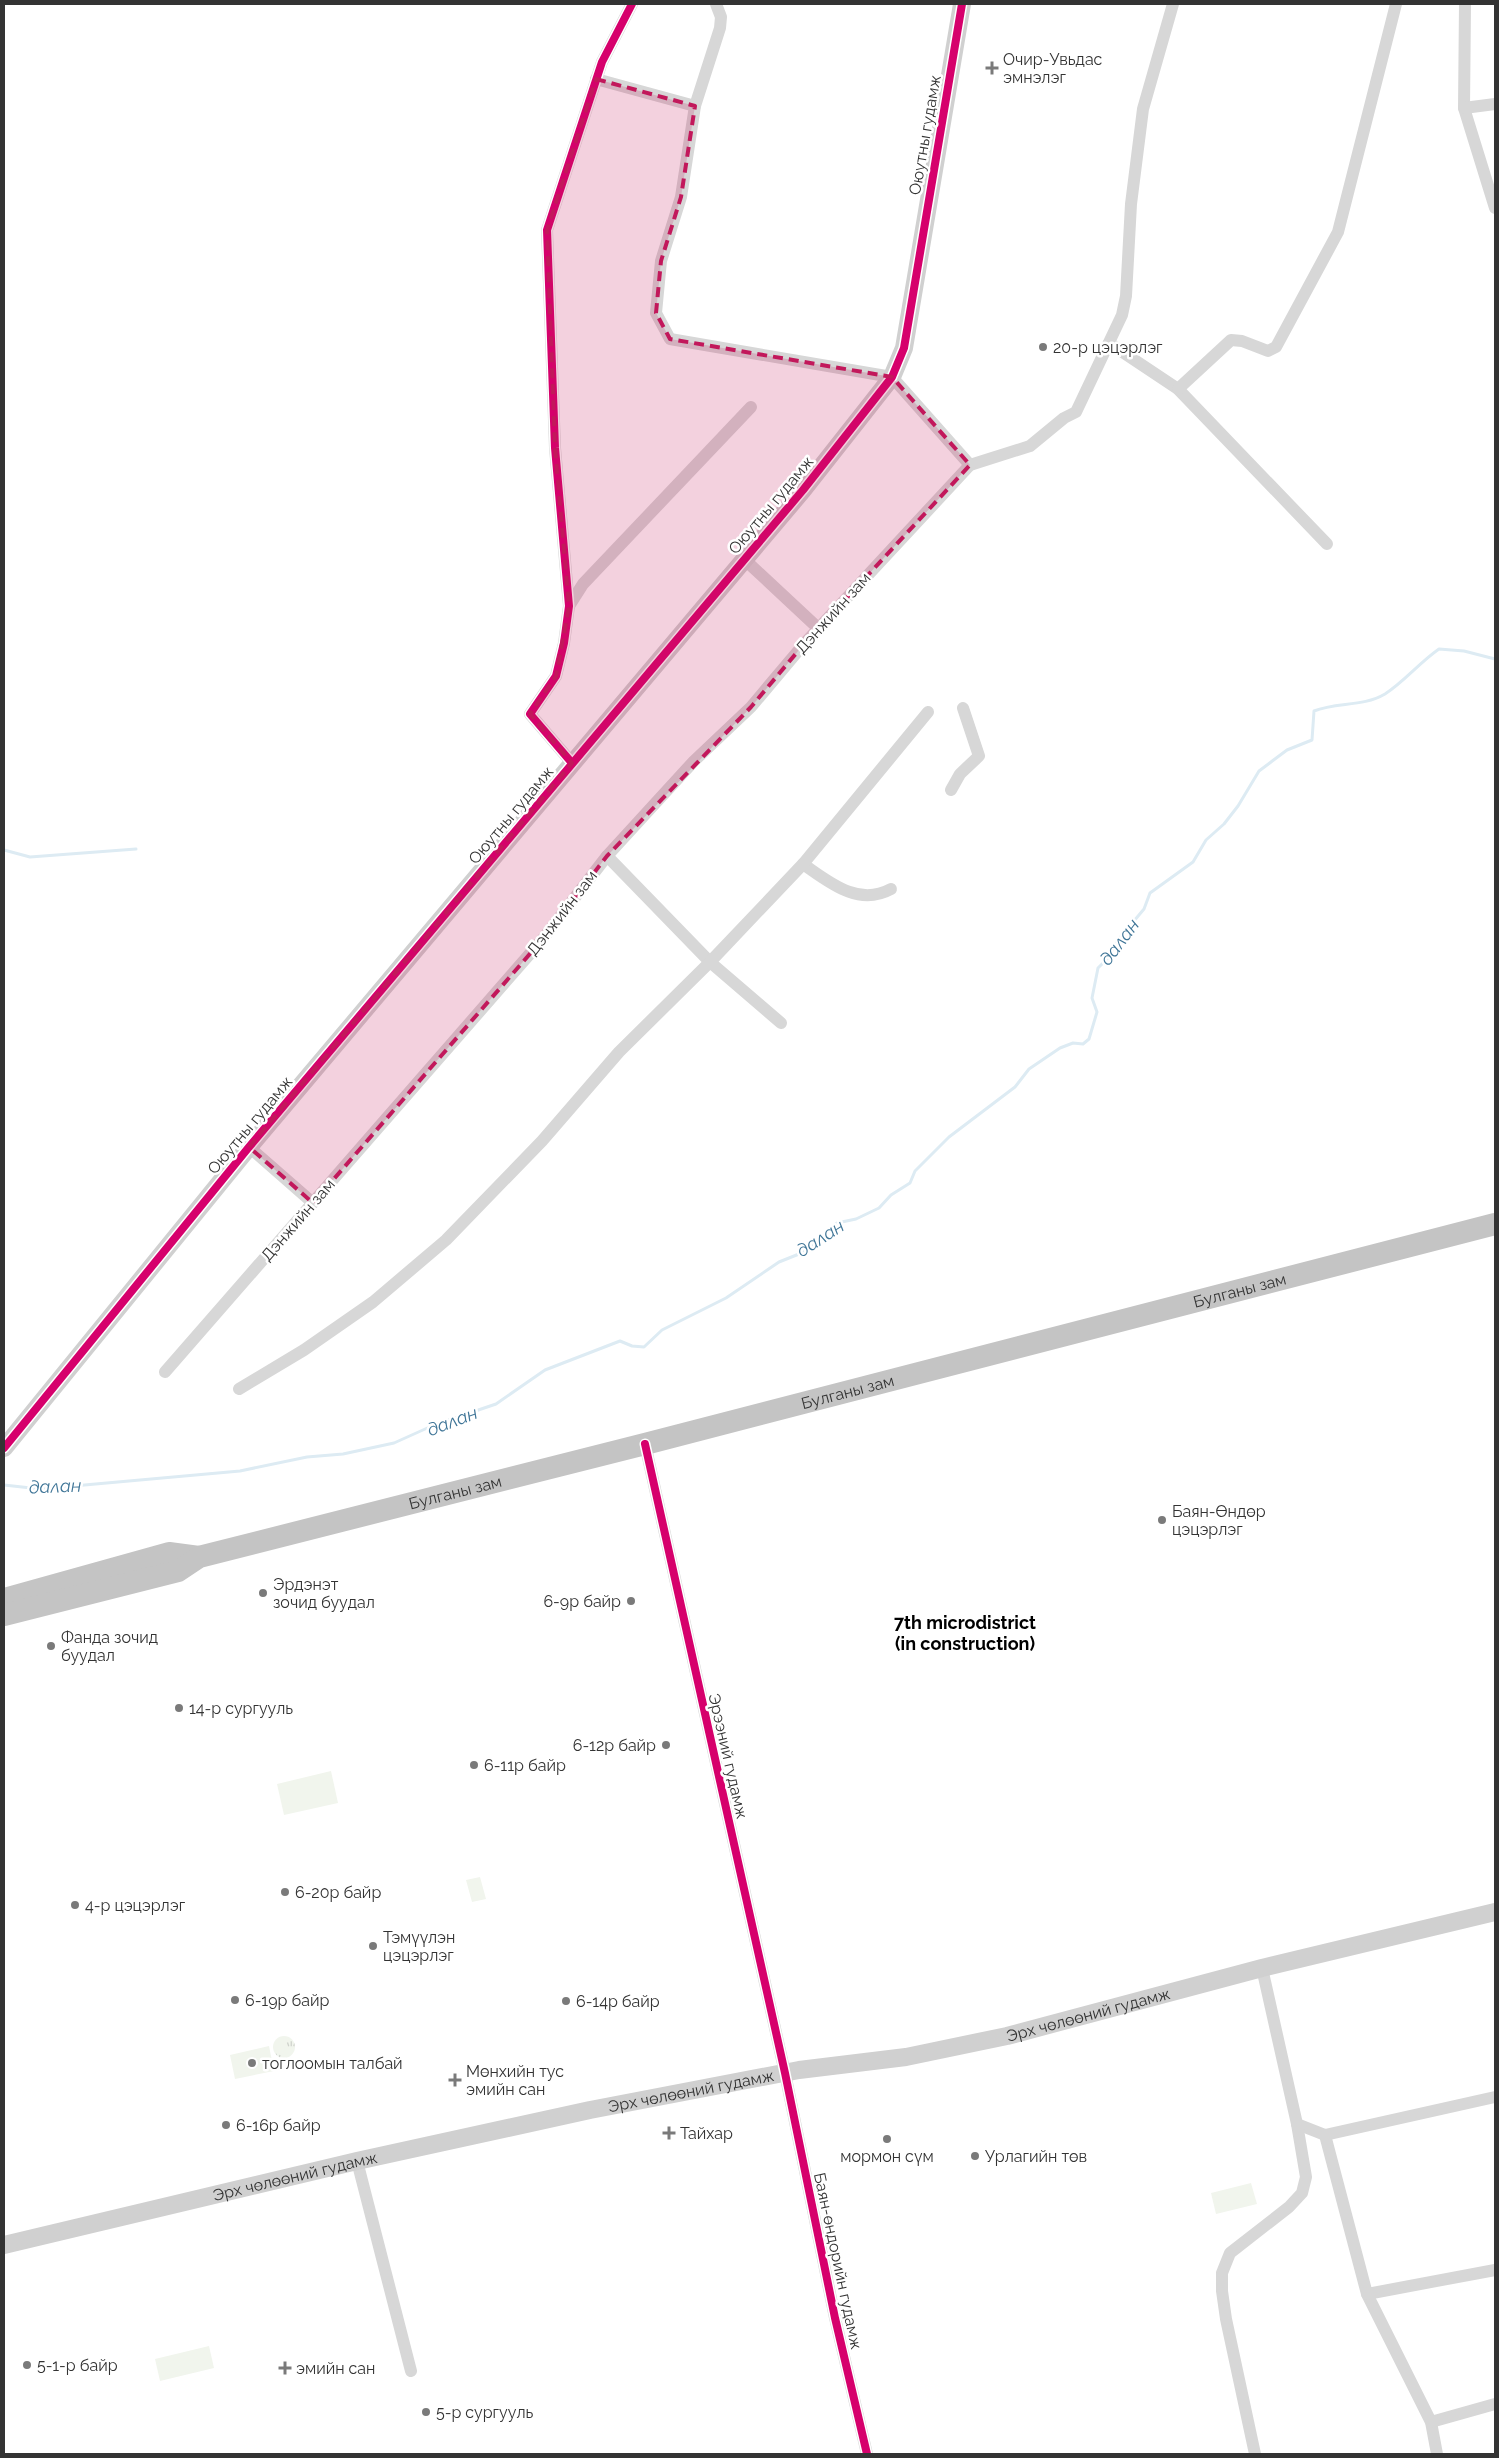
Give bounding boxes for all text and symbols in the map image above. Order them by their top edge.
place label: Oчир-Увьдас эмнэлэг [1003,50,1103,87]
marker: Oчир-Увьдас эмнэлэг [985,61,999,75]
street label: Оюутны гудамж [905,73,945,197]
place label: 20-р цэцэрлэг [1053,338,1163,357]
marker: 20-р цэцэрлэг [1037,341,1049,353]
street label: Оюутны гудамж [725,452,818,558]
street label: Дэнжийн зам [792,569,874,657]
street label: Оюутны гудамж [465,762,558,868]
street label: Дэнжийн зам [523,867,601,959]
water label: далан [1095,914,1143,969]
street label: Оюутны гудамж [204,1072,297,1178]
street label: Дэнжийн зам [257,1175,339,1265]
water label: далан [792,1215,848,1261]
street label: Булганы зам [1191,1269,1288,1311]
street label: Булганы зам [799,1370,896,1413]
water label: далан [424,1402,481,1440]
street label: Булганы зам [407,1471,504,1513]
water label: далан [29,1475,82,1497]
place label: Баян-Өндөр цэцэрлэг [1172,1502,1266,1539]
marker: Баян-Өндөр цэцэрлэг [1156,1514,1168,1526]
place label: Эрдэнэт зочид буудал [273,1575,375,1612]
marker: Эрдэнэт зочид буудал [257,1587,269,1599]
place label: 6-9р байр [543,1592,621,1611]
marker: 6-9р байр [625,1595,637,1607]
district label: 7th microdistrict (in construction) [894,1612,1036,1654]
place label: Фанда зочид буудал [61,1628,158,1665]
marker: Фанда зочид буудал [45,1640,57,1652]
street label: Эрээний гудамж [704,1691,752,1821]
place label: 14-р сургууль [189,1699,293,1718]
marker: 14-р сургууль [173,1702,185,1714]
place label: 6-12р байр [573,1736,656,1755]
marker: 6-12р байр [660,1739,672,1751]
place label: 6-11р байр [484,1756,566,1775]
marker: 6-11р байр [468,1759,480,1771]
place label: 6-20р байр [295,1883,381,1902]
marker: 6-20р байр [279,1886,291,1898]
place label: 4-р цэцэрлэг [85,1896,186,1915]
marker: 4-р цэцэрлэг [69,1899,81,1911]
place label: Тэмүүлэн цэцэрлэг [383,1928,455,1965]
marker: Тэмүүлэн цэцэрлэг [367,1940,379,1952]
street label: Эрх чөлөөний гудамж [1004,1983,1172,2045]
place label: 6-19р байр [245,1991,329,2010]
place label: 6-14р байр [576,1992,660,2011]
marker: 6-19р байр [229,1994,241,2006]
marker: 6-14р байр [560,1995,572,2007]
place label: тоглоомын талбай [262,2054,403,2073]
marker: тоглоомын талбай [246,2057,258,2069]
place label: Мөнхийн тус эмийн сан [466,2062,564,2099]
street label: Эрх чөлөөний гудамж [606,2065,776,2116]
marker: Мөнхийн тус эмийн сан [448,2073,462,2087]
place label: 6-16р байр [236,2116,321,2135]
marker: 6-16р байр [220,2119,232,2131]
place label: Тайхар [680,2124,733,2143]
marker: Тайхар [662,2126,676,2140]
marker: мормон сүм [881,2133,893,2145]
street label: Эрх чөлөөний гудамж [211,2147,379,2205]
place label: мормон сүм [840,2147,934,2166]
place label: Урлагийн төв [985,2147,1087,2166]
marker: Урлагийн төв [969,2150,981,2162]
street label: Баян-өндорийн гудамж [810,2171,866,2352]
place label: 5-1-р байр [37,2356,118,2375]
marker: 5-1-р байр [21,2359,33,2371]
place label: эмийн сан [296,2359,375,2378]
marker: эмийн сан [278,2361,292,2375]
place label: 5-р сургууль [436,2403,533,2422]
marker: 5-р сургууль [420,2406,432,2418]

